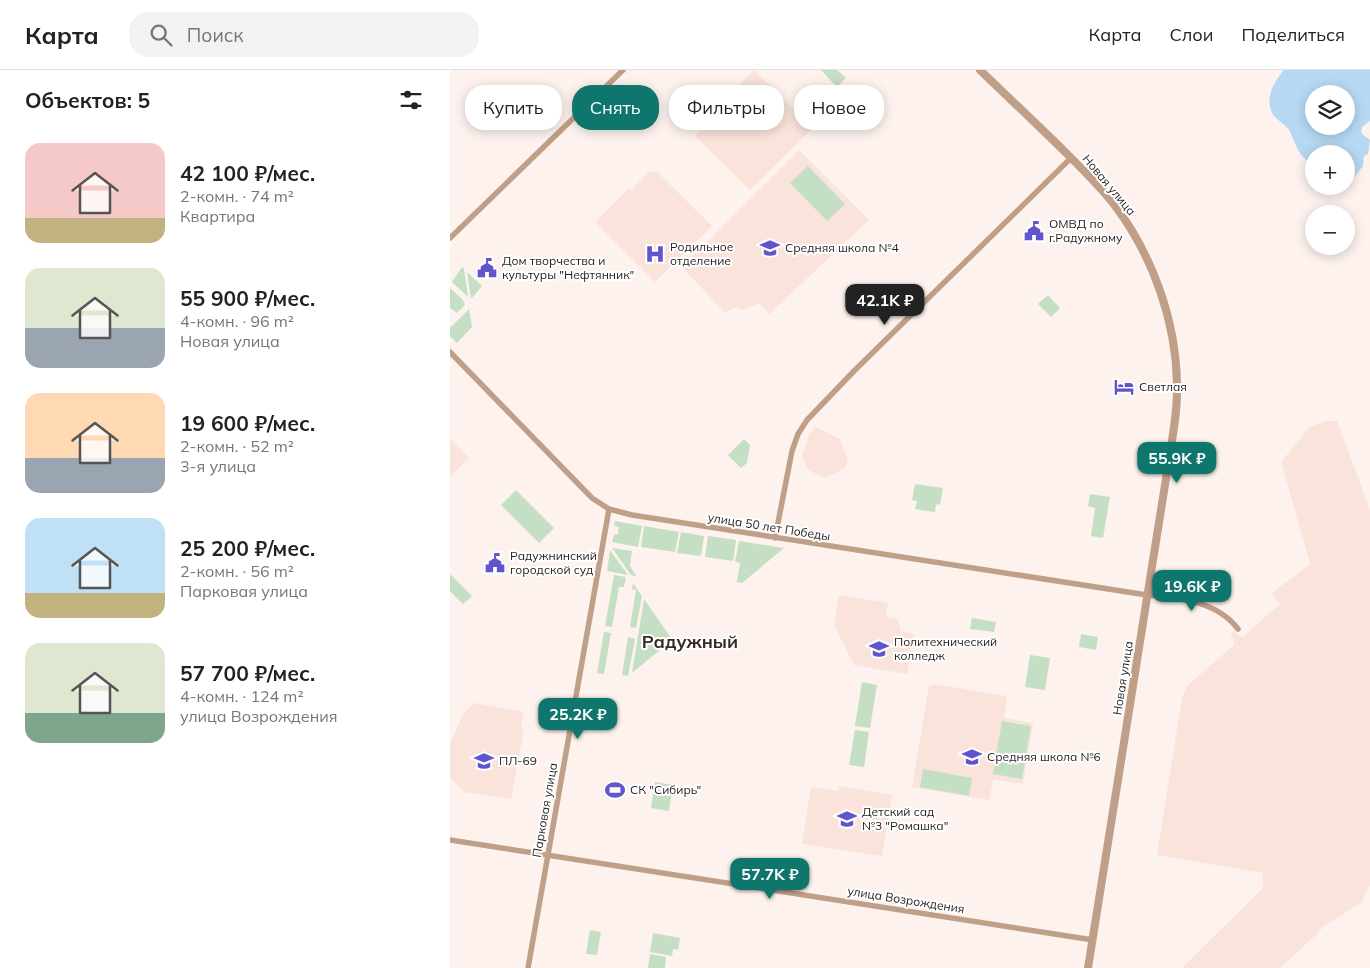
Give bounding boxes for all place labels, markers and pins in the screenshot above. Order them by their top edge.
place label: ОМВД по г.Радужному [1049,216,1123,245]
public building icon: ОМВД по г.Радужному [1023,220,1045,242]
school or university icon: Средняя школа №4 [759,237,781,259]
place label: Родильное отделение [670,239,734,268]
place label: Средняя школа №4 [785,240,899,255]
hospital icon: Родильное отделение [644,243,666,265]
place label: Дом творчества и культуры "Нефтянник" [502,253,634,282]
public building icon: Дом творчества и культуры "Нефтянник" [476,257,498,279]
pin: 42.1K ₽ [839,284,931,326]
hotel icon: Светлая [1113,376,1135,398]
place label: Светлая [1139,379,1187,394]
pin: 55.9K ₽ [1131,442,1223,484]
place label: Радужнинский городской суд [510,548,597,577]
public building icon: Радужнинский городской суд [484,552,506,574]
pin: 19.6K ₽ [1146,570,1238,612]
place label: Политехнический колледж [894,634,997,663]
school or university icon: Политехнический колледж [868,638,890,660]
pin: 25.2K ₽ [532,698,624,740]
school or university icon: Средняя школа №6 [961,746,983,768]
place label: Средняя школа №6 [987,749,1101,764]
school or university icon: ПЛ-69 [473,750,495,772]
place label: ПЛ-69 [499,753,537,768]
sports icon: СК "Сибирь" [604,779,626,801]
place label: СК "Сибирь" [630,782,701,797]
place label: Детский сад №3 "Ромашка" [862,804,948,833]
school or university icon: Детский сад №3 "Ромашка" [836,808,858,830]
pin: 57.7K ₽ [724,858,816,900]

